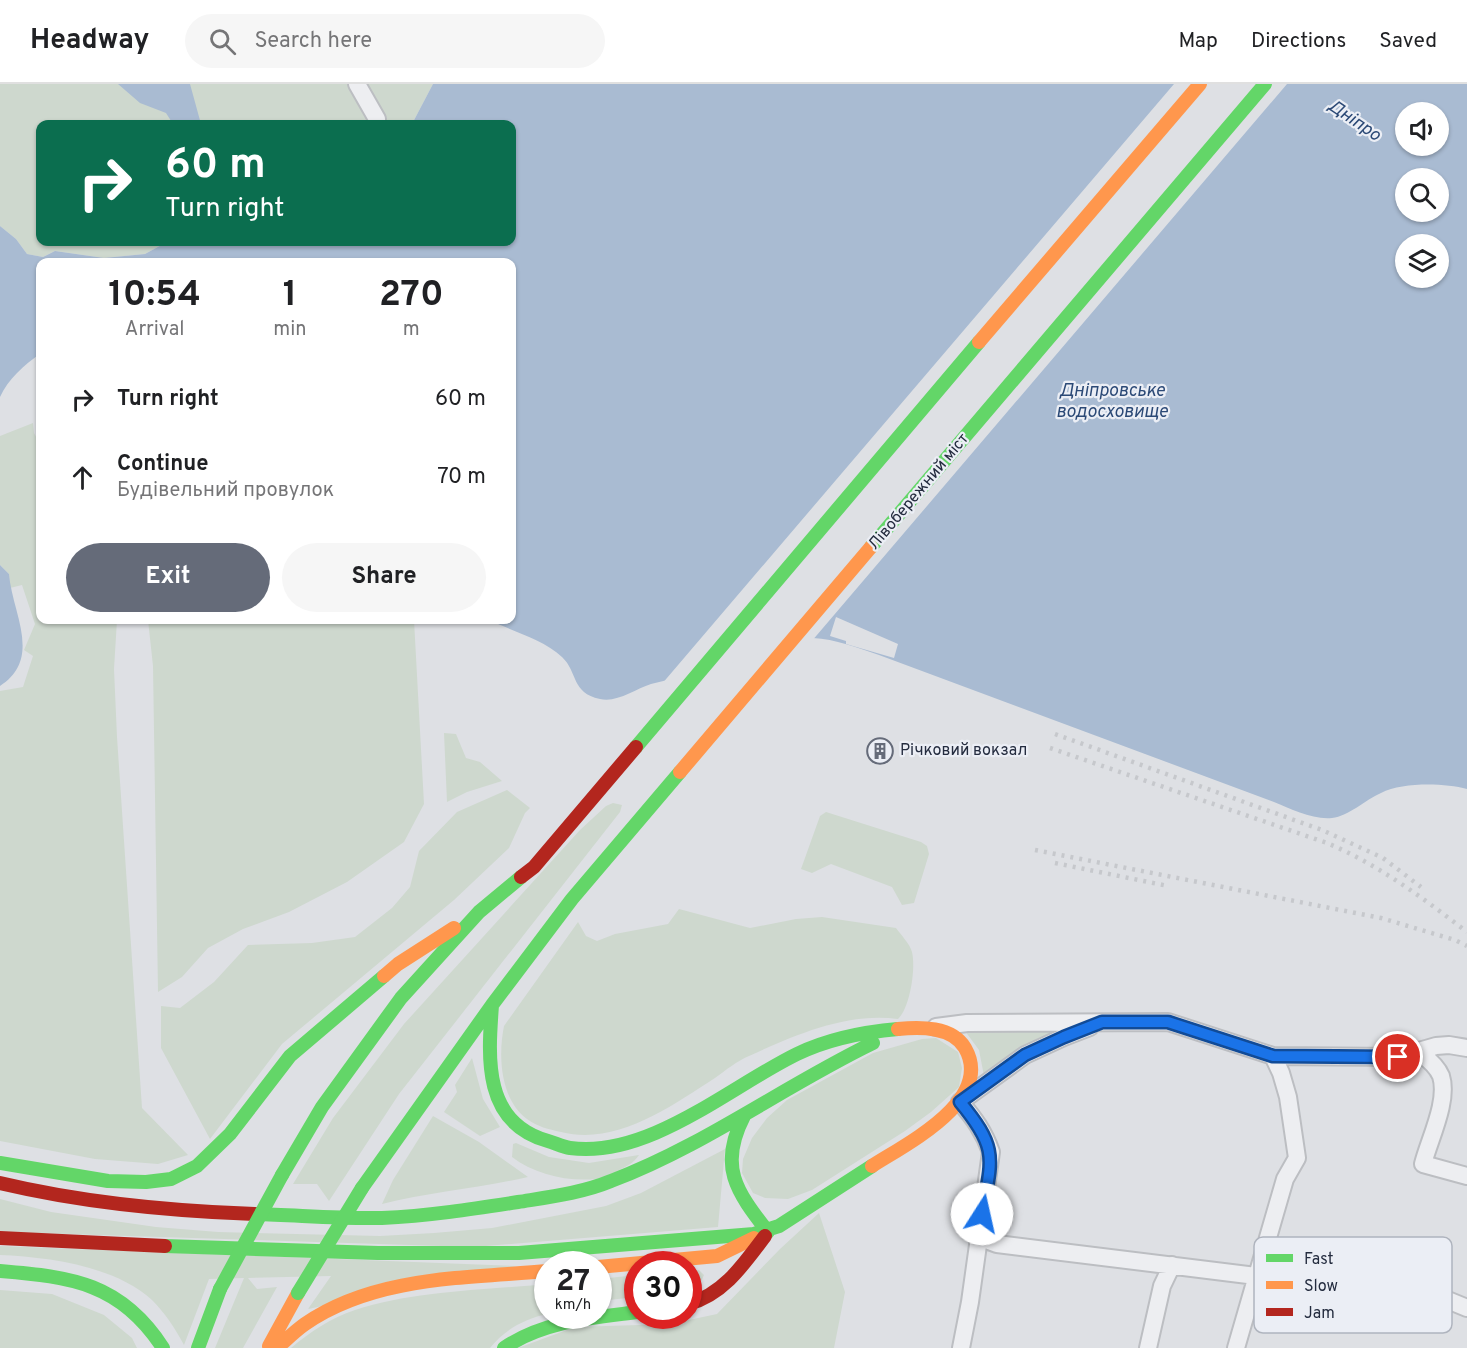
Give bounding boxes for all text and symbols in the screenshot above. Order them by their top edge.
search box [185,14,605,68]
text: Headway [30,23,149,59]
icon: search [206,25,239,58]
text: Search here [254,28,372,55]
text: Map [1178,28,1218,55]
text: Directions [1251,28,1346,55]
text: Saved [1379,28,1437,55]
water label: Дніпро [1323,95,1385,147]
map controls [1395,102,1449,288]
button: sound [1395,102,1449,156]
text: 60 m [165,140,266,193]
icon: right [66,144,144,222]
button: search [1395,168,1449,222]
text: Turn right [165,192,284,226]
button: layers [1395,234,1449,288]
text: 10:54 [108,273,201,319]
text: 1 [283,273,297,319]
text: 270 [379,273,444,319]
text: Arrival [125,317,184,343]
text: min [273,317,307,343]
text: m [403,317,420,343]
water label: Дніпровське водосховище [1056,380,1169,424]
icon: right [66,383,99,416]
text: Turn right [117,386,219,413]
text: 60 m [435,386,486,413]
street label: Лівобережний міст [864,430,974,554]
text: Continue [117,451,208,478]
icon: ahead [66,461,99,494]
text: 70 m [437,464,486,491]
text: Будівельний провулок [117,478,334,504]
button: Exit [66,543,270,612]
button: Share [282,543,486,612]
building icon: Річковий вокзал [865,736,895,766]
place label: Річковий вокзал [900,741,1027,761]
pin [1372,1031,1423,1082]
icon: arrive [1381,1040,1414,1073]
position arrow [950,1182,1014,1246]
legend [1254,1237,1452,1333]
text: Fast [1304,1250,1334,1270]
speed limit sign: 30 [624,1251,702,1329]
text: 27 [556,1264,590,1301]
text: Slow [1304,1277,1338,1297]
text: km/h [555,1296,591,1315]
text: Jam [1304,1304,1335,1324]

